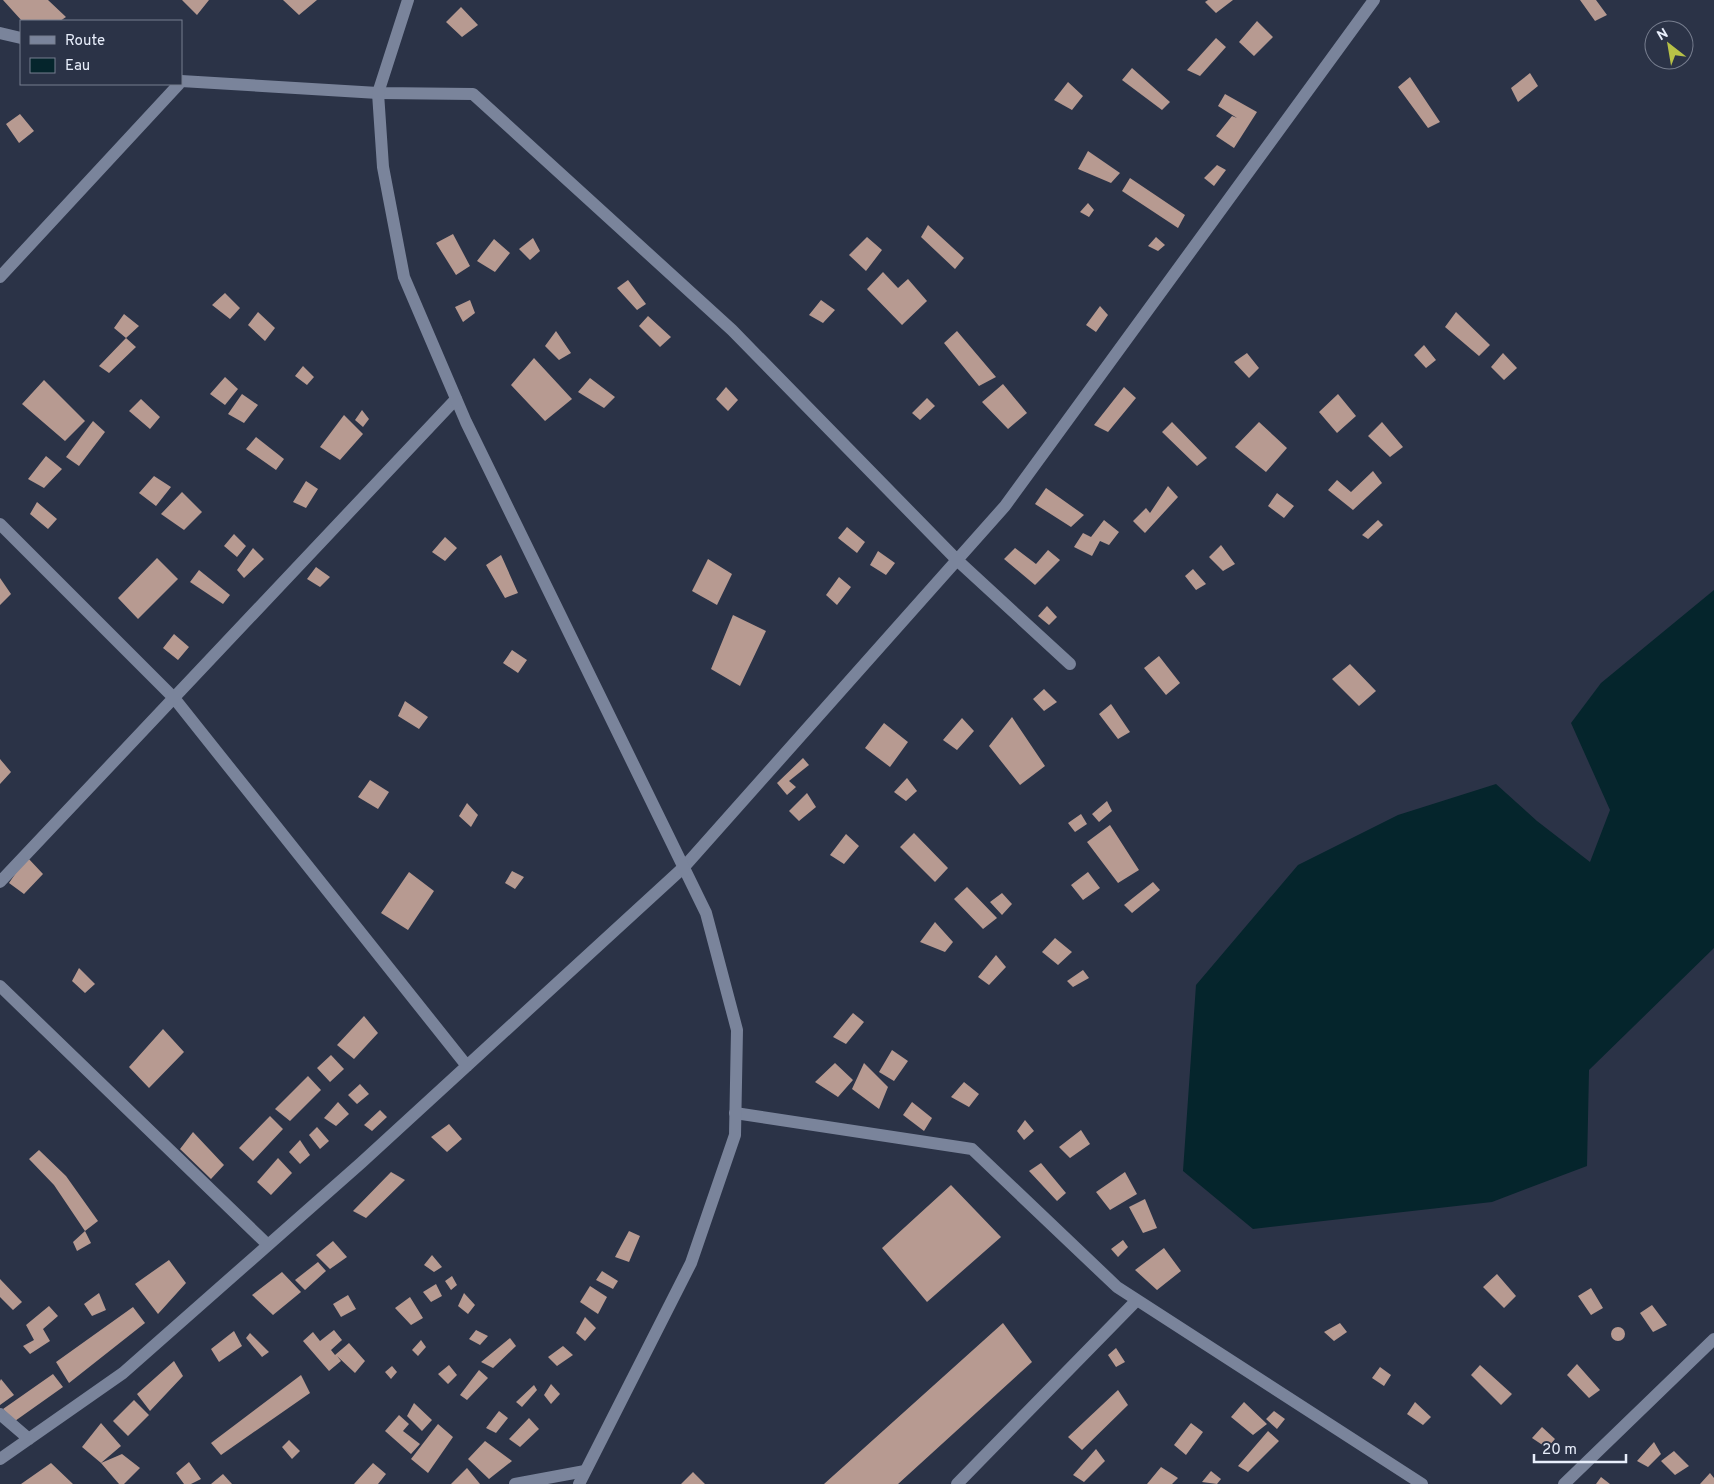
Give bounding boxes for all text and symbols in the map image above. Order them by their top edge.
legend [20,20,182,85]
north arrow [1644,20,1694,70]
text: N [1654,25,1672,45]
text: Route [65,32,105,51]
text: Eau [65,57,90,76]
scale bar [1534,1432,1626,1464]
text: 20 m [1542,1441,1577,1460]

